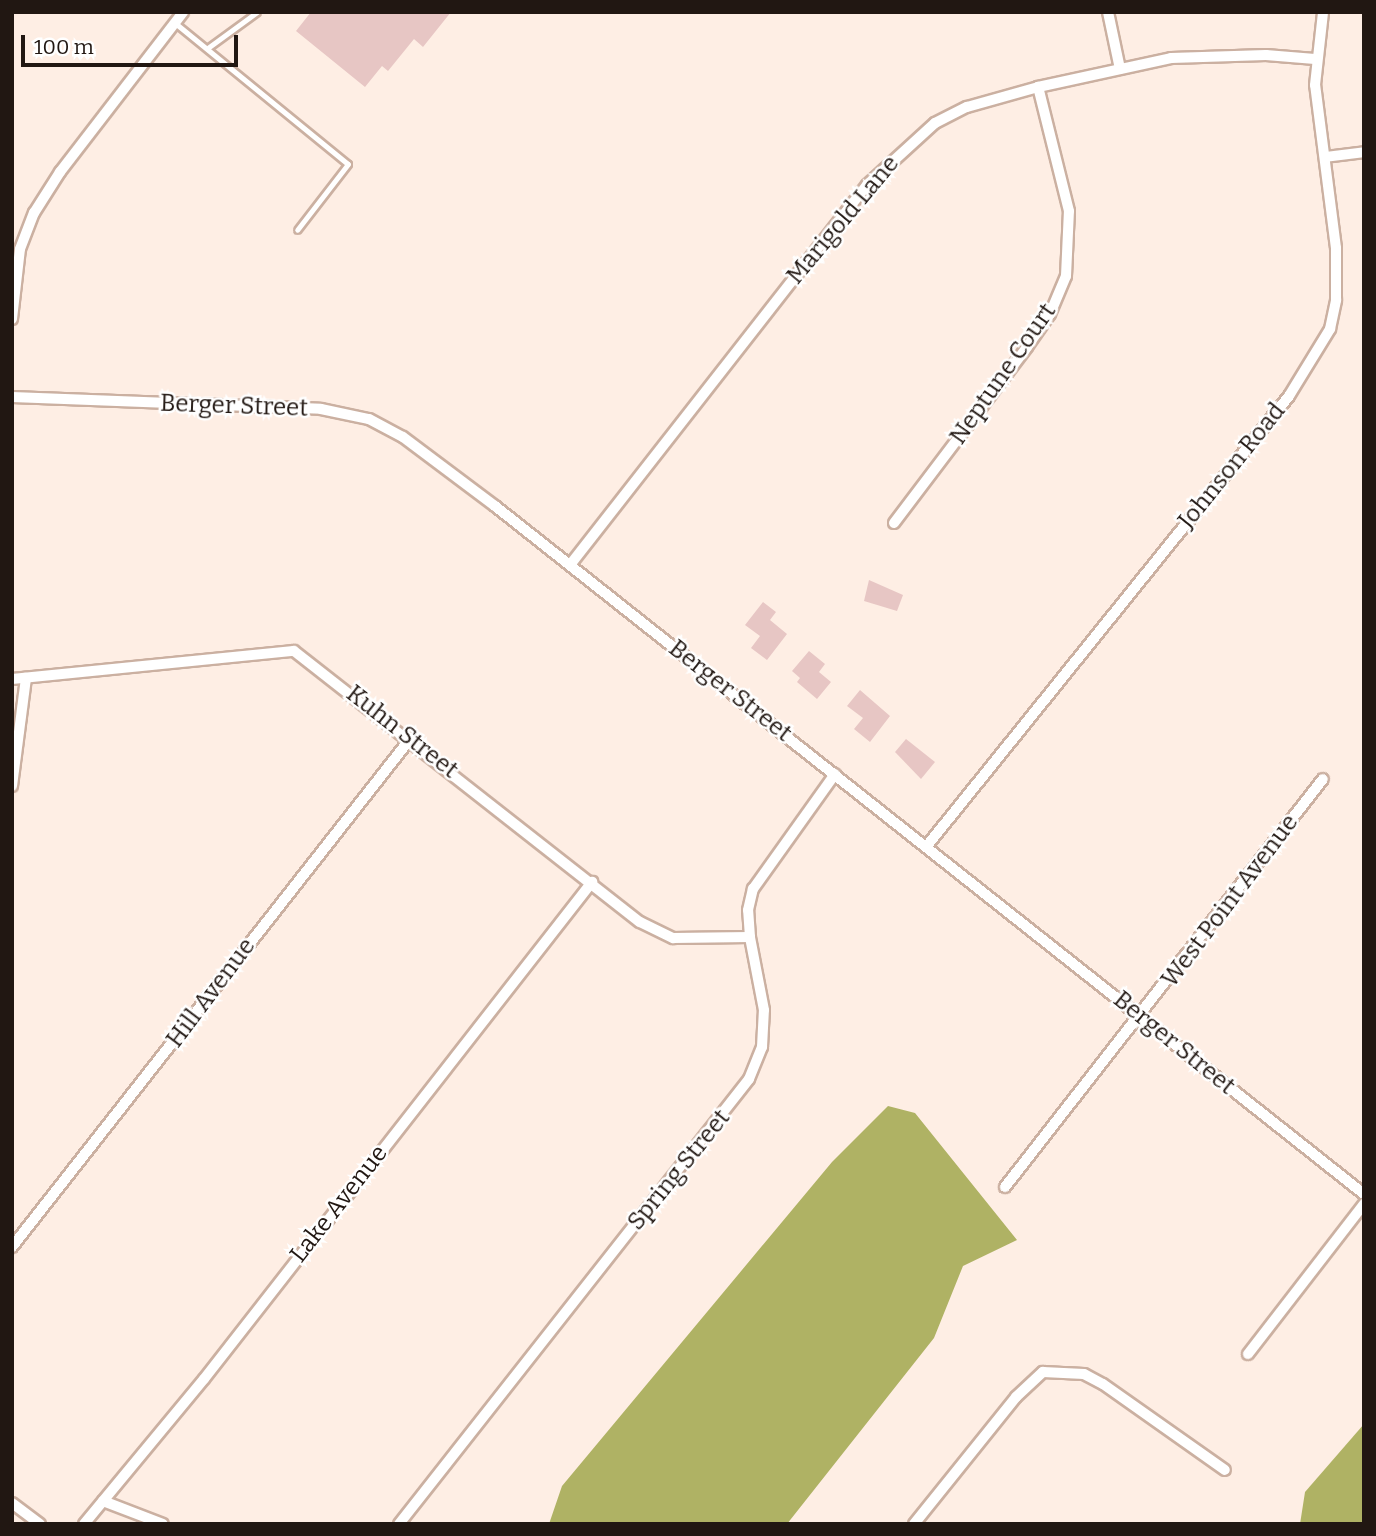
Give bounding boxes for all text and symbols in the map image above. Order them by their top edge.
scale bar [24,21,242,65]
text: 100 m [34,34,94,60]
street label: Marigold Lane [781,150,905,290]
street label: Neptune Court [944,298,1062,450]
street label: Berger Street [160,389,308,423]
street label: Johnson Road [1173,397,1291,535]
street label: Berger Street [663,634,797,748]
street label: Kuhn Street [340,679,464,785]
street label: West Point Avenue [1156,809,1304,993]
street label: Hill Avenue [161,933,261,1053]
street label: Berger Street [1107,985,1241,1101]
street label: Spring Street [622,1104,736,1236]
street label: Lake Avenue [284,1140,394,1268]

